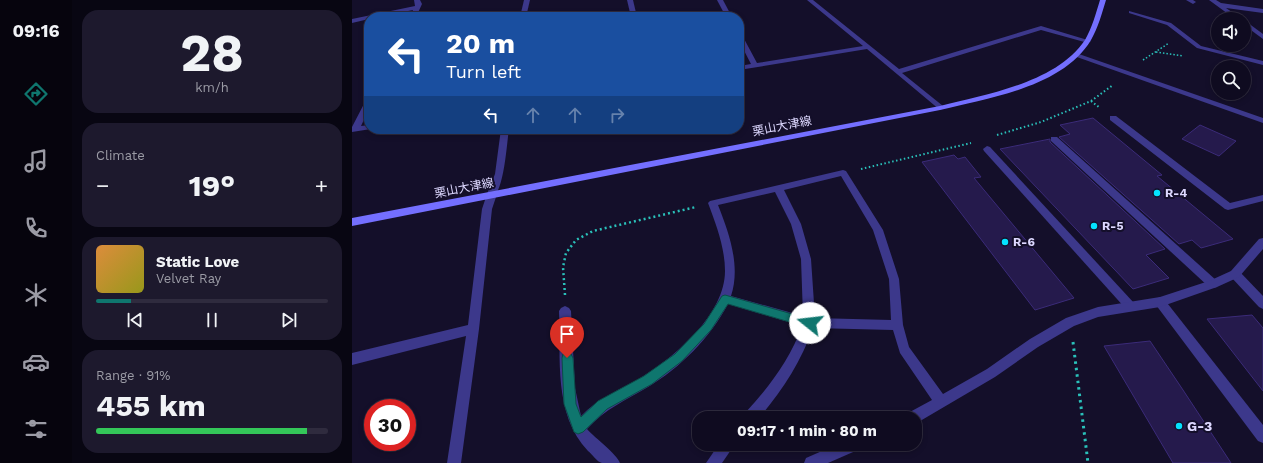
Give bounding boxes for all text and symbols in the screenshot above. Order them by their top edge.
map controls [1211,12,1251,100]
button: sound [1211,12,1251,52]
text: 09:16 [13,20,59,41]
text: 28 [180,23,244,84]
text: 20 m [446,27,515,60]
icon: left [380,28,432,80]
button: search [1211,60,1251,100]
text: Turn left [446,61,521,82]
icon: directions [22,80,50,108]
text: km/h [195,80,229,95]
icon: left [480,104,502,126]
icon: ahead [522,104,544,126]
icon: ahead [564,104,586,126]
icon: right [606,104,628,126]
street label: 栗山大津線 [751,113,813,139]
icon: music [22,147,50,175]
text: Climate [96,148,145,163]
text: 19° [189,168,235,203]
text: − [96,173,109,198]
text: + [315,173,328,198]
street label: 栗山大津線 [433,175,495,201]
place label: R-4 [1165,186,1187,200]
marker: R-4 [1152,188,1162,198]
icon: phone [22,214,50,242]
place label: R-5 [1102,219,1123,233]
marker: R-5 [1089,221,1099,231]
place label: R-6 [1013,235,1035,249]
marker: R-6 [1000,237,1010,247]
text: Static Love [156,253,239,271]
text: Velvet Ray [156,271,221,286]
icon: climate [22,281,50,309]
position arrow [789,302,831,344]
icon: previous [124,309,146,331]
icon: pause [201,309,223,331]
icon: next [278,309,300,331]
pin [550,317,584,358]
icon: arrive [556,323,578,345]
icon: car [22,348,50,376]
text: Range · 91% [96,368,171,383]
text: 455 km [96,388,206,423]
speed limit sign: 30 [364,399,416,451]
icon: filters [22,415,50,443]
place label: G-3 [1187,418,1212,434]
marker: G-3 [1174,421,1184,431]
text: 09:17 · 1 min · 80 m [737,422,877,440]

